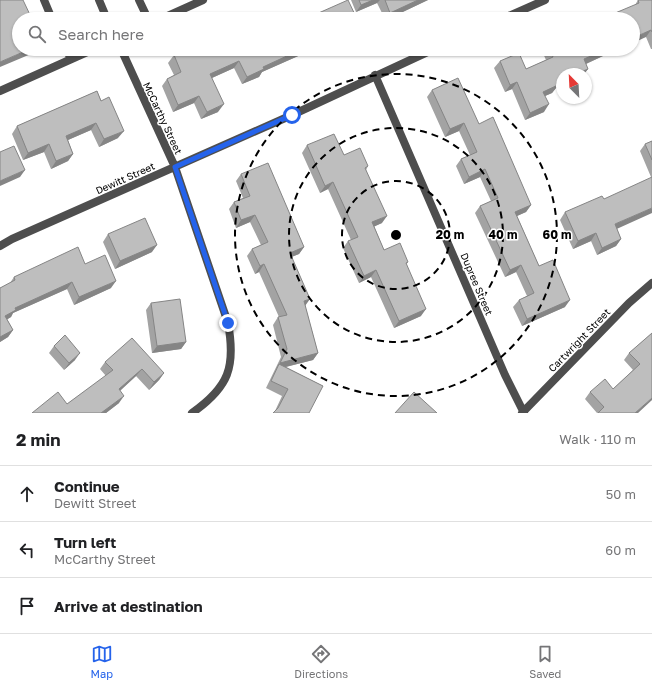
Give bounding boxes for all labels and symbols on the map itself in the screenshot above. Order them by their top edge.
north arrow [556,68,592,104]
street label: McCarthy Street [141,80,185,156]
route start [283,106,301,124]
street label: Dewitt Street [94,160,156,196]
text: 20 m [436,227,464,242]
text: 40 m [489,227,517,242]
text: 60 m [543,227,571,242]
centre of rings [389,228,403,242]
street label: Dupree Street [458,251,496,317]
street label: Cartwright Street [546,306,612,374]
route end [219,314,237,332]

